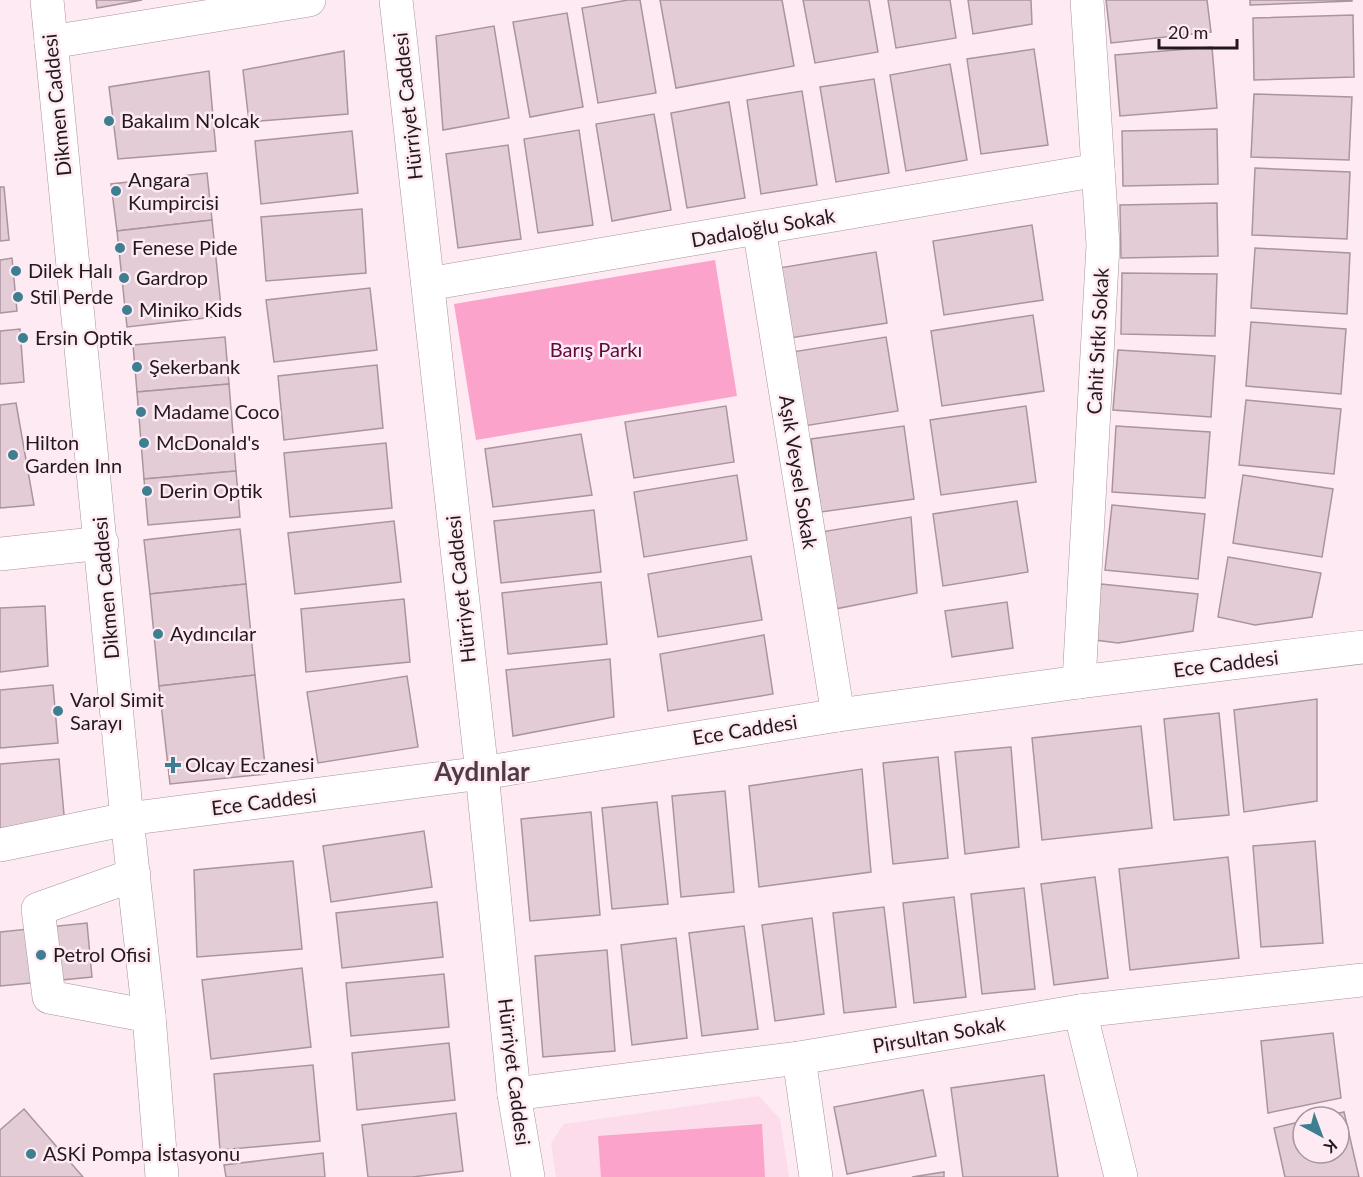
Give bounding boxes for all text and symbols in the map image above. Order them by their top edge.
scale bar [1159,12,1237,50]
text: 20 m [1168,21,1208,43]
street label: Hürriyet Caddesi [387,31,427,181]
street label: Dikmen Caddesi [37,33,75,177]
place label: Bakalım N'olcak [121,108,260,132]
marker: Bakalım N'olcak [102,114,116,128]
place label: Angara Kumpircisi [128,167,219,214]
marker: Angara Kumpircisi [109,184,123,198]
street label: Dadaloğlu Sokak [689,202,838,251]
place label: Fenese Pide [132,235,238,259]
marker: Fenese Pide [113,241,127,255]
place label: Dilek Halı [28,258,113,282]
marker: Dilek Halı [9,264,23,278]
place label: Gardrop [136,265,208,289]
street label: Cahit Sıtkı Sokak [1081,266,1113,415]
marker: Gardrop [117,271,131,285]
place label: Stil Perde [30,284,113,308]
marker: Stil Perde [11,290,25,304]
place label: Miniko Kids [139,297,242,321]
marker: Miniko Kids [120,303,134,317]
place label: Ersin Optik [35,325,133,349]
marker: Ersin Optik [16,331,30,345]
park label: Barış Parkı [550,337,642,361]
place label: Şekerbank [149,354,241,378]
marker: Şekerbank [130,360,144,374]
street label: Aşık Veysel Sokak [775,393,823,551]
place label: Madame Coco [153,399,280,423]
marker: Madame Coco [134,405,148,419]
place label: Hilton Garden Inn [25,430,122,477]
place label: McDonald's [156,430,260,454]
marker: McDonald's [137,436,151,450]
marker: Hilton Garden Inn [6,448,20,462]
place label: Derin Optik [159,478,263,502]
marker: Derin Optik [140,484,154,498]
street label: Hürriyet Caddesi [440,514,480,664]
street label: Dikmen Caddesi [87,516,123,660]
place label: Aydıncılar [170,621,257,645]
marker: Aydıncılar [151,627,165,641]
street label: Ece Caddesi [1172,645,1280,681]
place label: Varol Simit Sarayı [70,687,164,734]
marker: Varol Simit Sarayı [51,704,65,718]
street label: Ece Caddesi [691,709,799,749]
place label: Olcay Eczanesi [185,752,315,776]
district label: Aydınlar [433,755,530,787]
marker: Olcay Eczanesi [166,758,180,772]
street label: Ece Caddesi [210,783,318,819]
place label: Petrol Ofisi [53,942,151,966]
marker: Petrol Ofisi [34,948,48,962]
street label: Hürriyet Caddesi [494,997,536,1147]
street label: Pirsultan Sokak [871,1010,1008,1057]
north arrow [1291,1105,1351,1165]
text: K [1320,1136,1342,1158]
place label: ASKİ Pompa İstasyonu [43,1141,240,1165]
marker: ASKİ Pompa İstasyonu [24,1147,38,1161]

